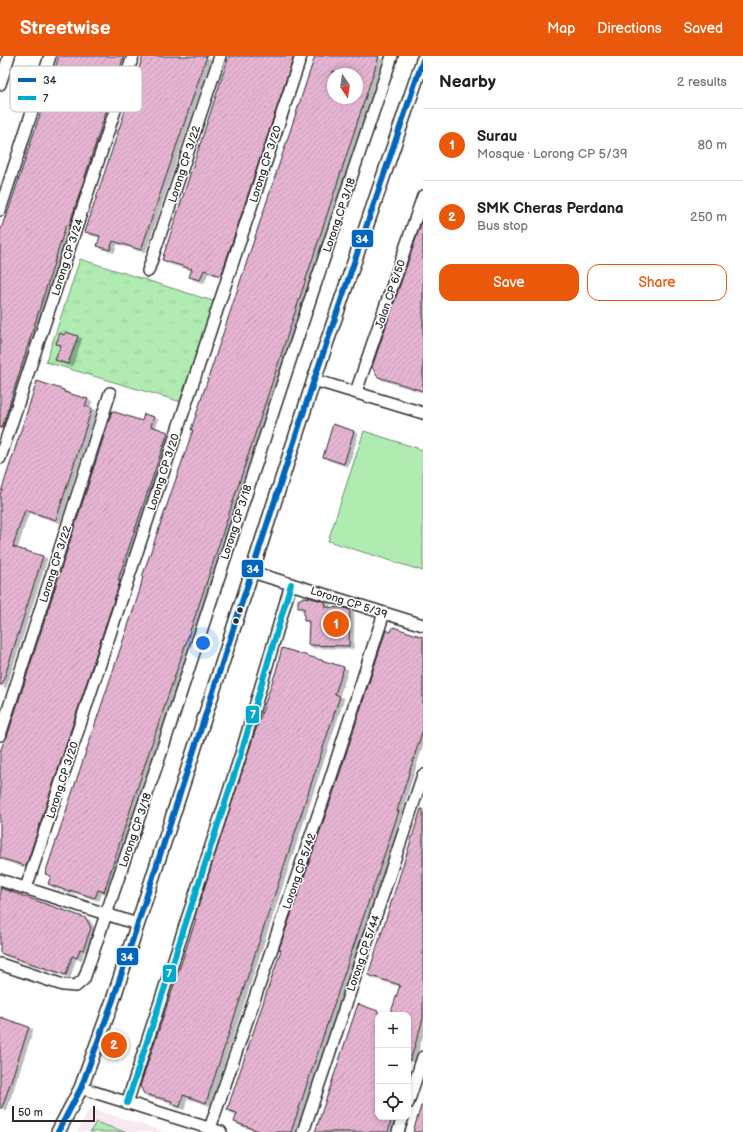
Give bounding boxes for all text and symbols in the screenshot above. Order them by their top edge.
text: Streetwise [20,17,111,40]
text: Map [547,20,575,37]
text: Directions [597,20,662,37]
text: Saved [684,20,723,37]
legend [10,66,142,112]
north arrow [327,68,363,104]
text: Nearby [439,72,496,92]
text: 34 [43,74,57,87]
text: 2 results [677,74,727,90]
text: 7 [43,92,49,105]
street label: Lorong CP 3/22 [166,124,203,204]
street label: Lorong CP 3/20 [247,124,284,204]
text: Surau [477,127,517,146]
text: 1 [449,137,455,153]
text: 80 m [698,137,727,153]
text: Mosque · Lorong CP 5/39 [477,146,627,162]
street label: Lorong CP 3/18 [321,176,358,254]
text: SMK Cheras Perdana [477,199,624,218]
text: 2 [448,209,456,225]
text: 250 m [690,209,727,225]
street label: Lorong CP 3/24 [49,217,86,297]
text: Bus stop [477,218,528,234]
line badge: 34 [351,229,374,248]
text: 34 [356,233,369,246]
street label: Jalan CP 6/50 [373,258,408,330]
button: Save [439,264,579,301]
button: Share [587,264,727,301]
street label: Lorong CP 3/20 [145,432,182,512]
street label: Lorong CP 3/18 [218,483,255,561]
street label: Lorong CP 3/22 [37,524,74,604]
line badge: 34 [241,559,264,578]
text: 34 [247,563,260,576]
street label: Lorong CP 5/39 [309,584,389,621]
unlabelled marker [235,605,245,615]
pin: 1 [323,609,349,639]
unlabelled marker [231,616,241,626]
your location [193,633,213,653]
line badge: 7 [245,705,260,724]
text: 7 [250,708,256,721]
street label: Lorong CP 3/20 [44,740,81,820]
street label: Lorong CP 3/18 [117,791,154,869]
street label: Lorong CP 5/42 [280,831,319,911]
street label: Lorong CP 5/44 [344,913,383,993]
line badge: 34 [116,947,139,966]
text: 34 [121,951,134,964]
line badge: 7 [162,964,177,983]
text: 7 [166,967,172,980]
map controls [375,1012,411,1120]
button: + [375,1012,411,1048]
pin: 2 [101,1030,127,1060]
button: − [375,1048,411,1084]
button: locate [375,1084,411,1120]
scale bar [12,1104,95,1123]
text: 50 m [18,1106,43,1119]

